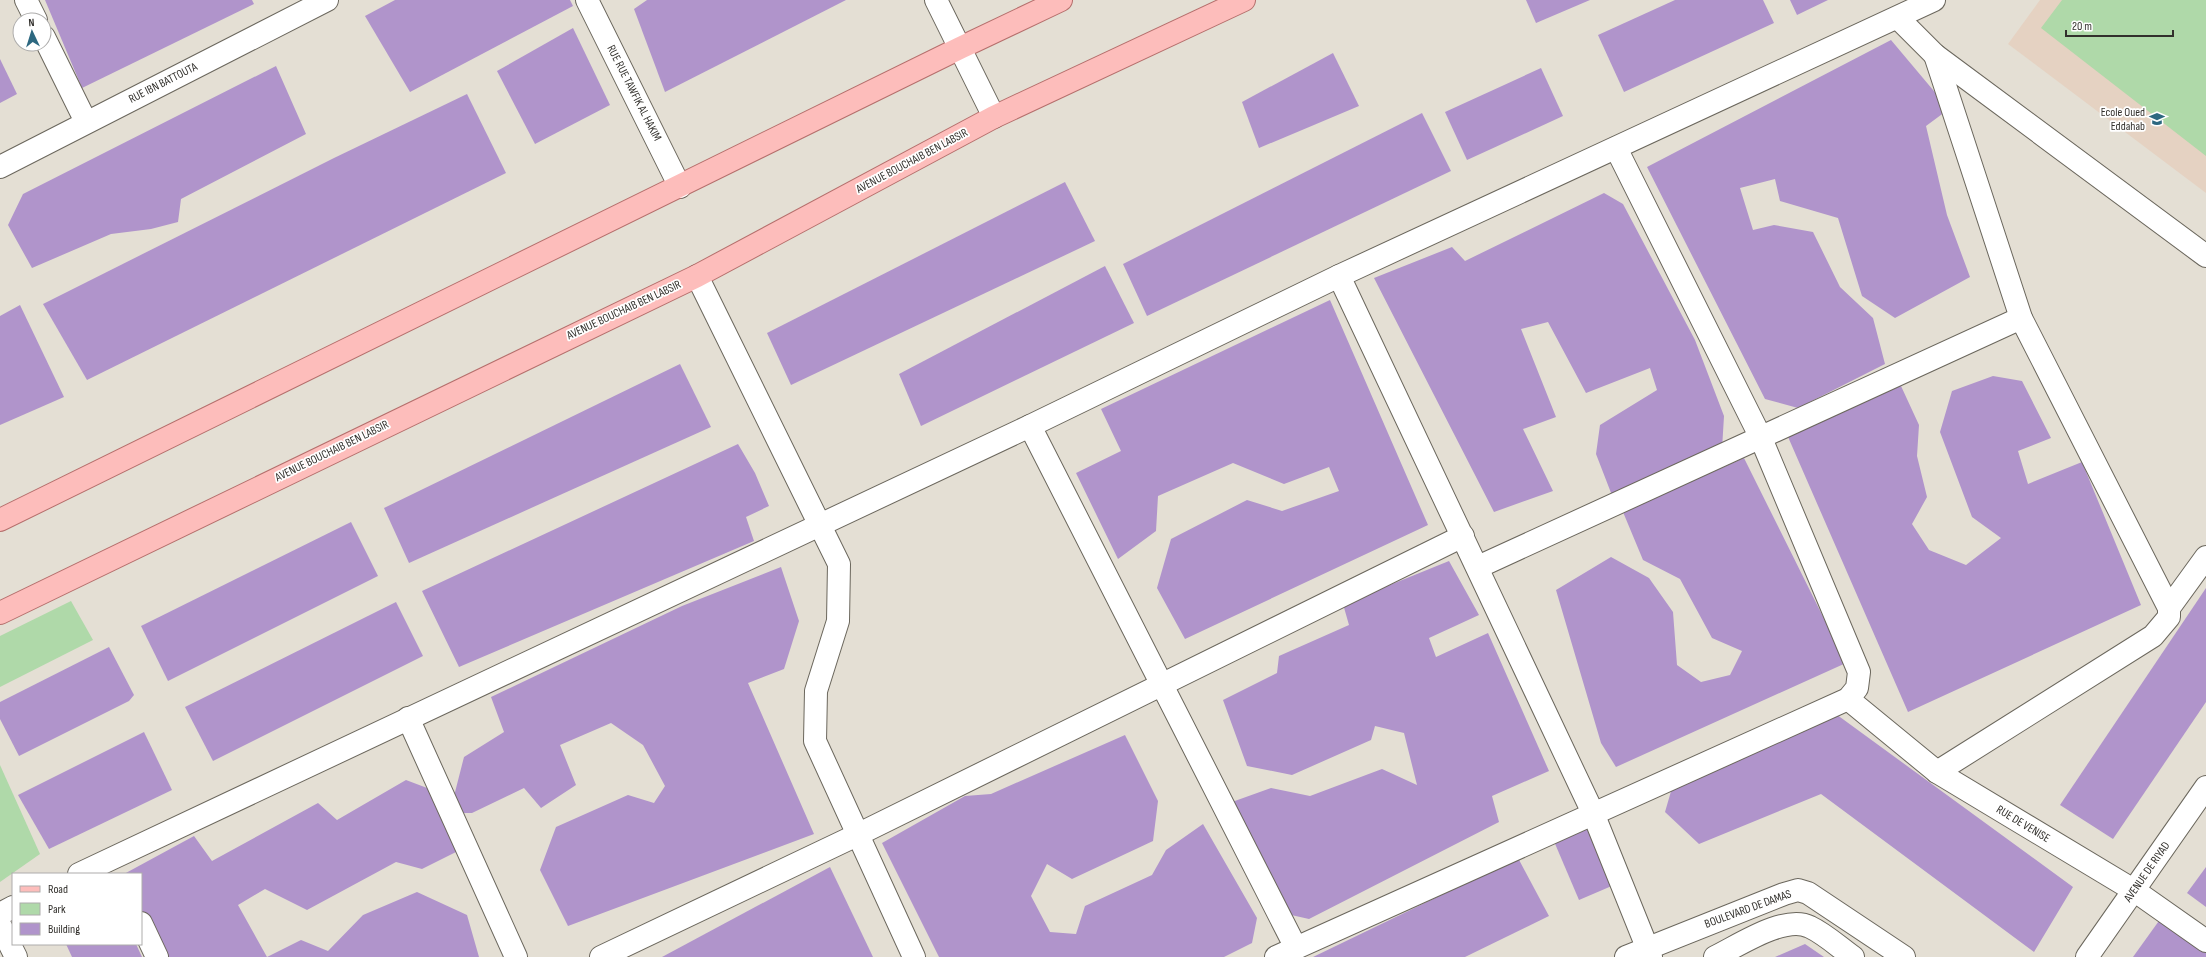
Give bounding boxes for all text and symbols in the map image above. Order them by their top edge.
north arrow [12,12,52,52]
scale bar [2066,12,2173,38]
text: N [28,16,35,29]
text: 20 m [2072,19,2092,34]
street label: RUE RUE TAWFIK AL HAKIM [603,42,665,144]
street label: RUE IBN BATTOUTA [126,59,201,107]
place label: Ecole Oued Eddahab [2101,105,2145,134]
school or university icon: Ecole Oued Eddahab [2148,110,2166,128]
street label: AVENUE BOUCHAIB BEN LABSIR [853,125,971,197]
street label: AVENUE BOUCHAIB BEN LABSIR [564,277,684,344]
street label: AVENUE BOUCHAIB BEN LABSIR [272,417,392,485]
street label: RUE DE VENISE [1993,802,2053,846]
street label: AVENUE DE RIYAD [2120,839,2173,906]
legend [12,873,142,945]
text: Road [48,882,68,897]
street label: BOULEVARD DE DAMAS [1703,886,1793,932]
text: Park [48,902,66,917]
text: Building [48,922,80,937]

